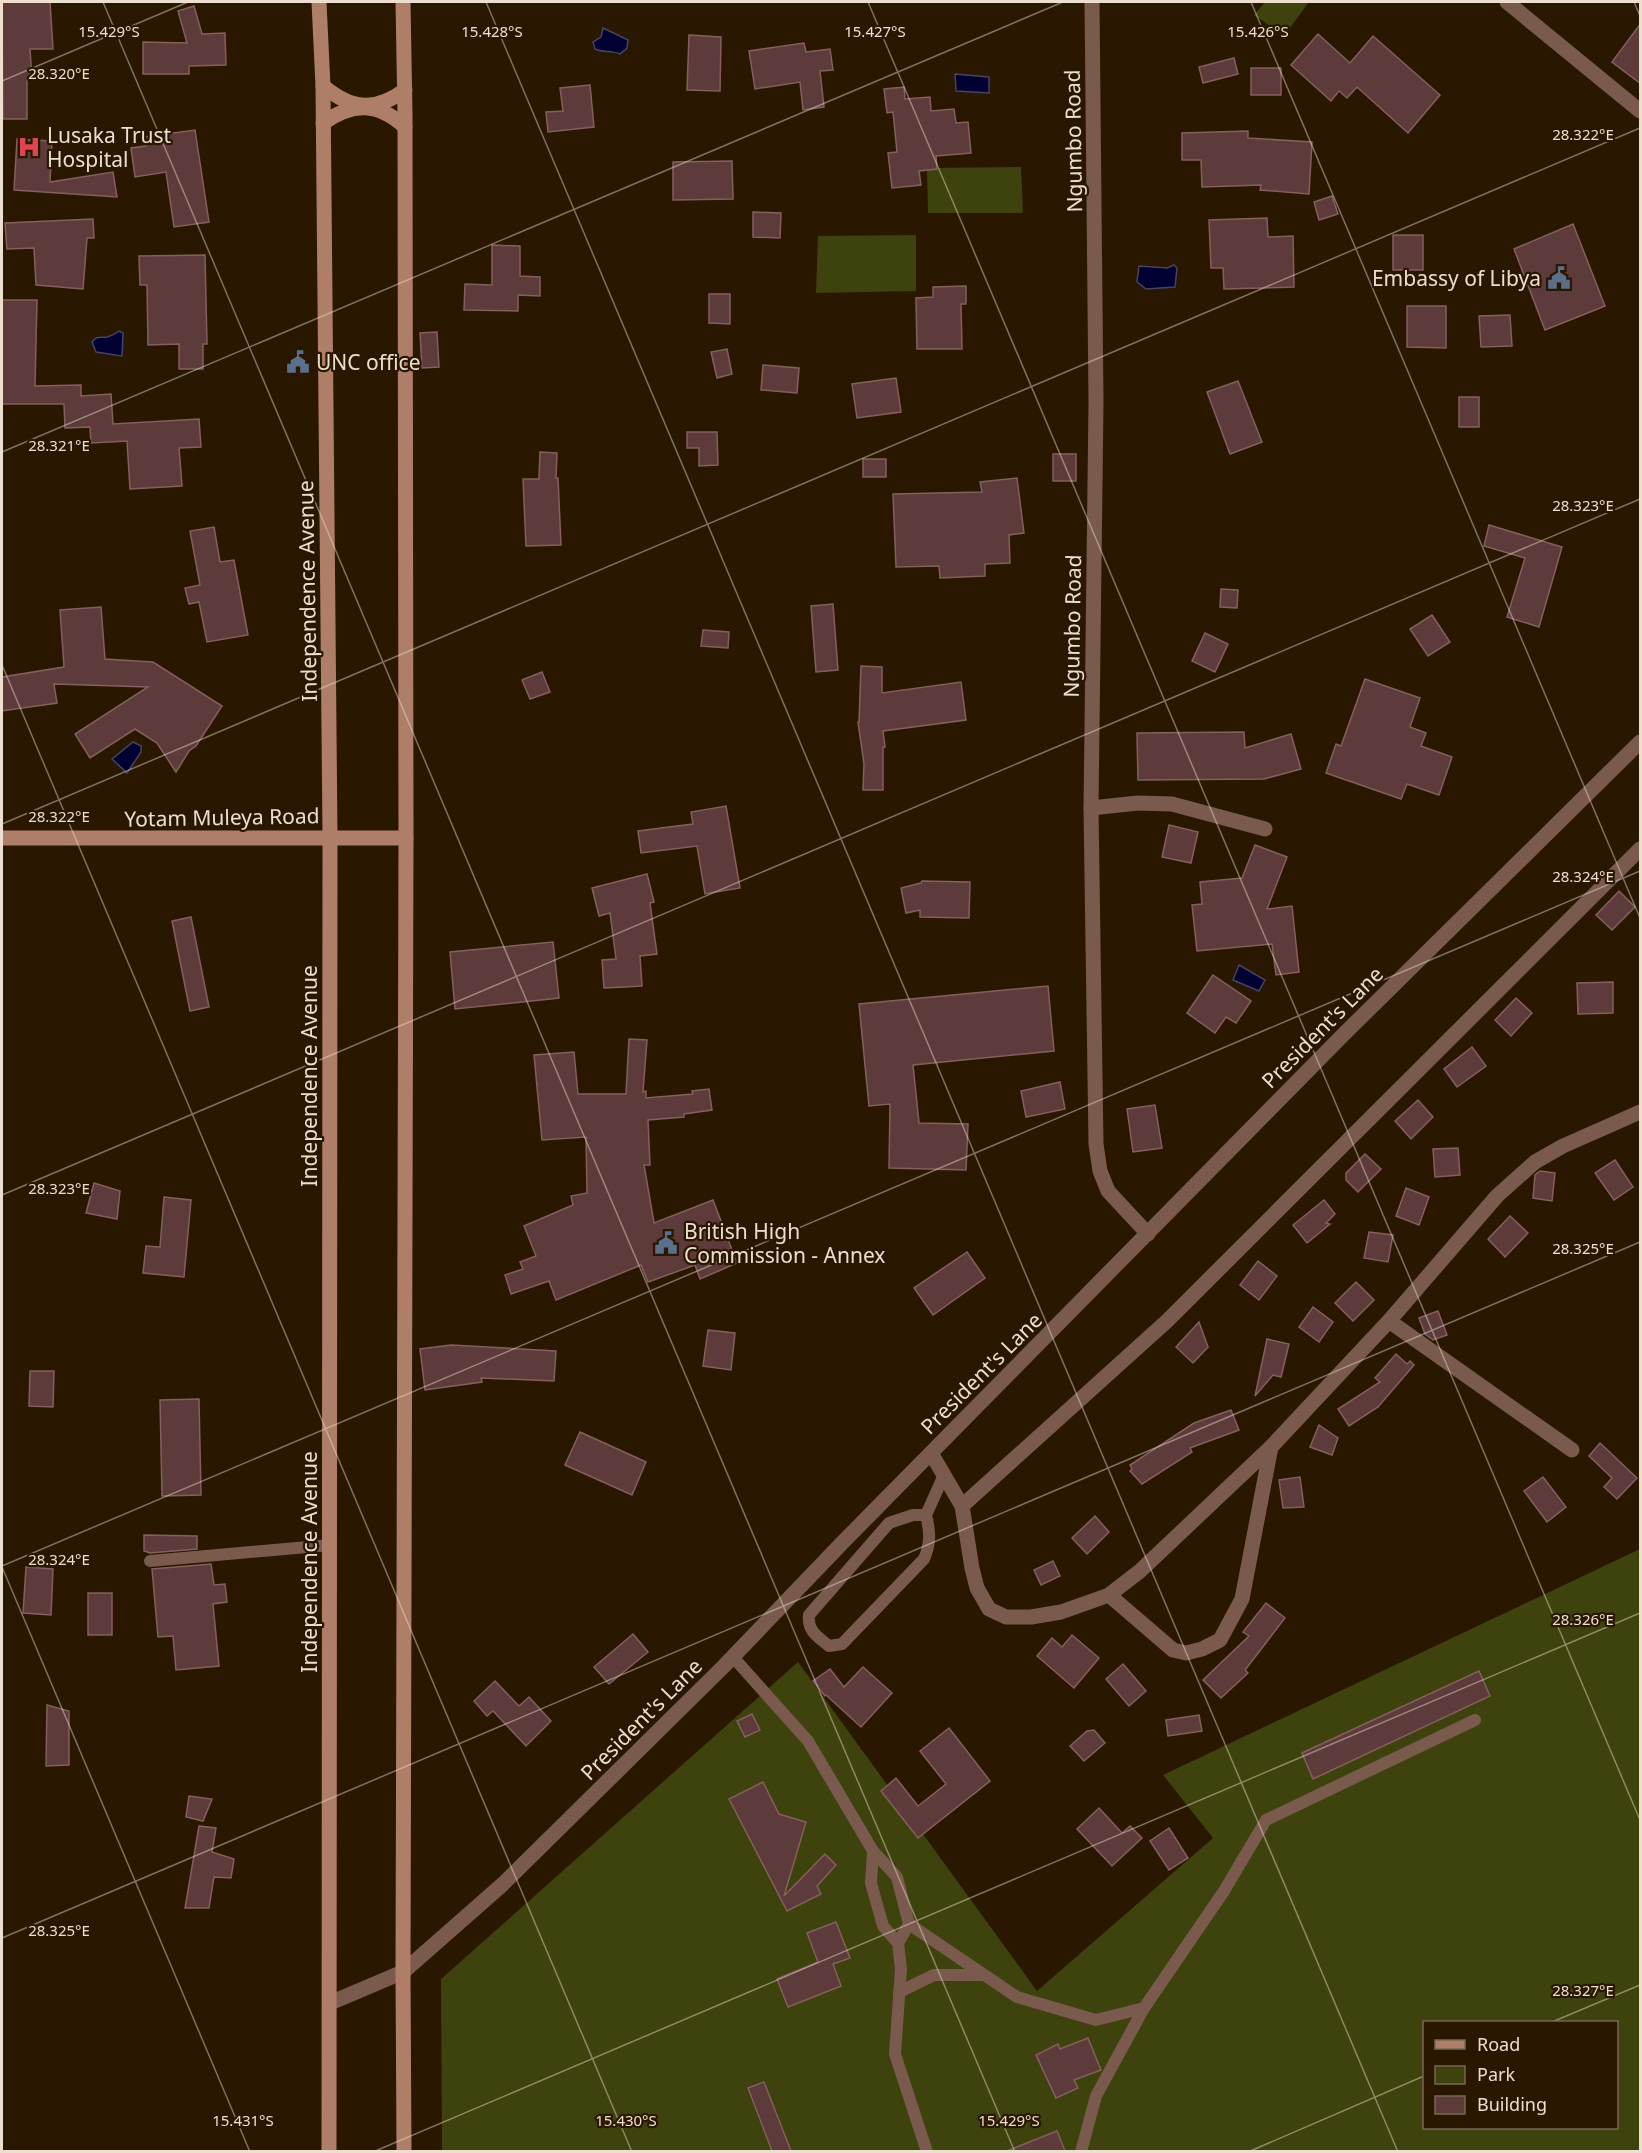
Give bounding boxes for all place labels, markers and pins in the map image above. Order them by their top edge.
place label: Lusaka Trust Hospital [47,121,172,173]
hospital icon: Lusaka Trust Hospital [16,134,42,160]
place label: Embassy of Libya [1372,264,1541,292]
public building icon: Embassy of Libya [1546,265,1572,291]
place label: UNC office [316,348,421,376]
public building icon: UNC office [285,349,311,375]
place label: British High Commission - Annex [684,1217,885,1269]
public building icon: British High Commission - Annex [653,1230,679,1256]

